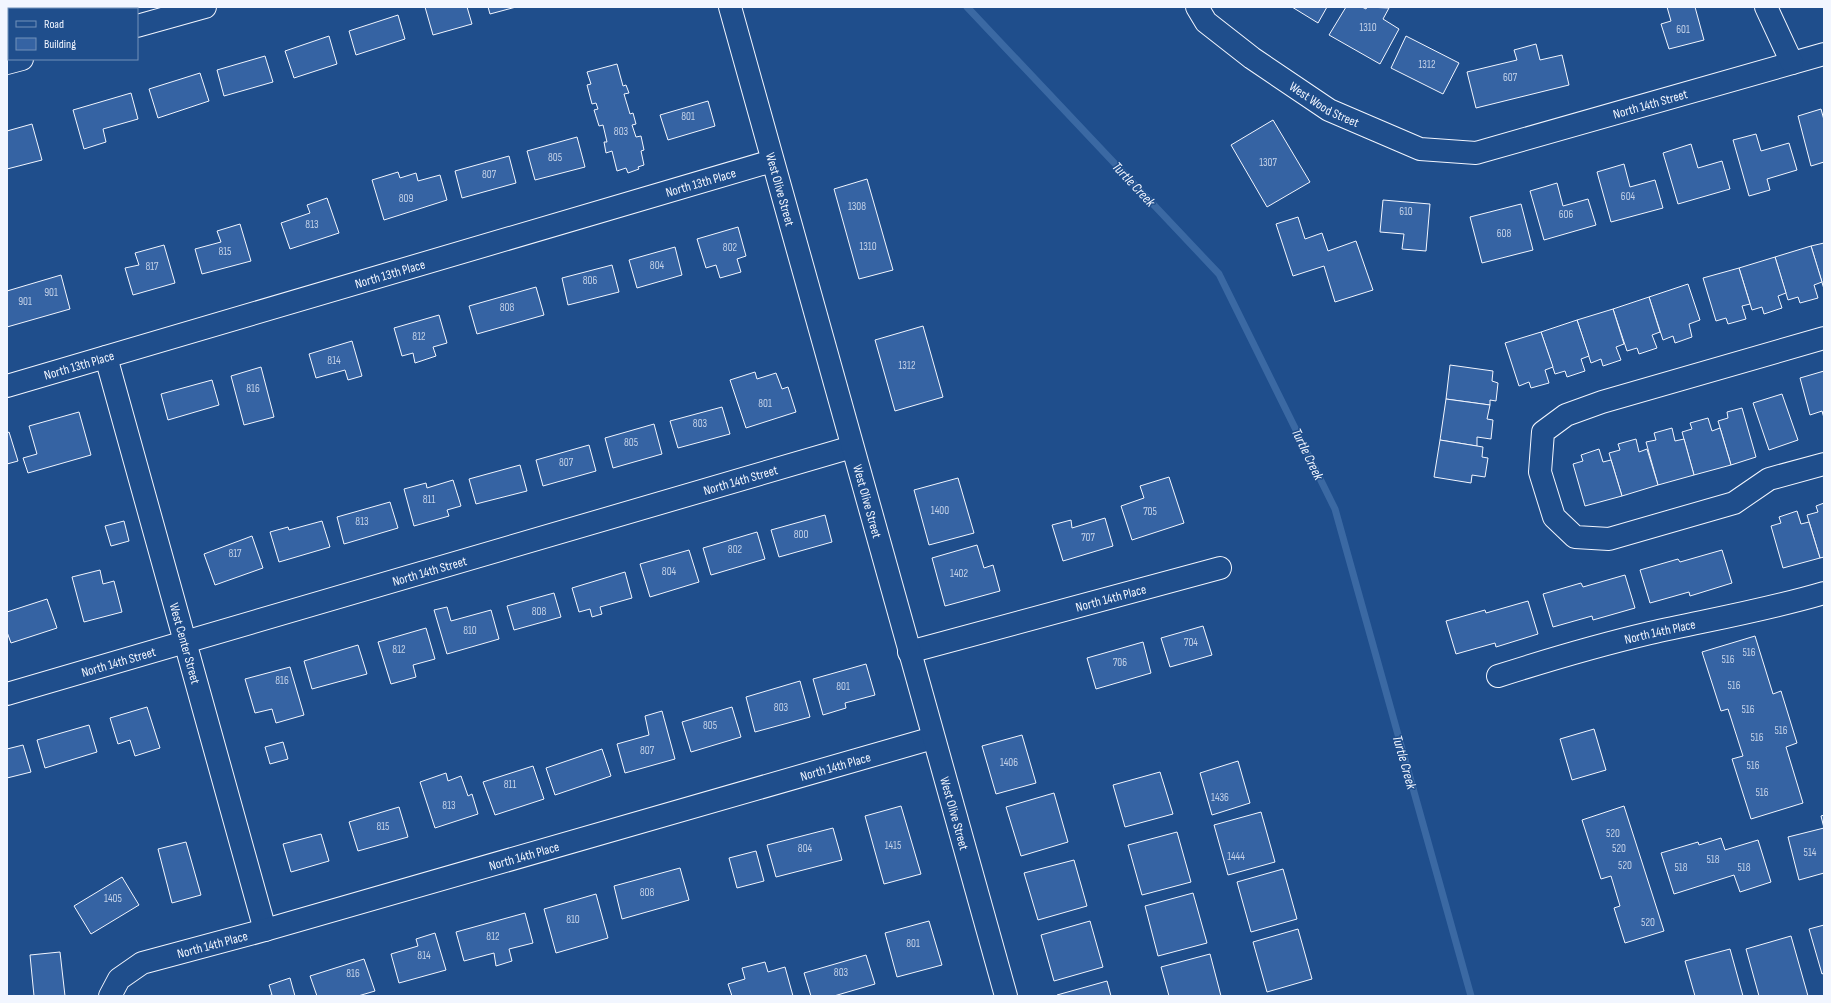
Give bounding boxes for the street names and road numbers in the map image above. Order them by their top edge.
street label: West Wood Street [1286,78,1361,131]
street label: North 14th Street [1611,86,1689,123]
street label: West Olive Street [762,151,798,228]
street label: North 13th Place [664,165,738,201]
street label: North 13th Place [353,256,427,292]
street label: North 13th Place [42,348,116,384]
street label: North 14th Street [702,462,780,499]
street label: West Olive Street [849,463,885,540]
street label: North 14th Street [391,553,469,590]
street label: North 14th Place [1074,581,1148,616]
street label: West Center Street [166,601,203,686]
street label: North 14th Place [1623,616,1697,648]
street label: North 14th Street [80,644,158,681]
street label: North 14th Place [799,749,873,785]
street label: West Olive Street [936,775,972,852]
street label: North 14th Place [487,839,561,874]
street label: North 14th Place [175,928,250,962]

